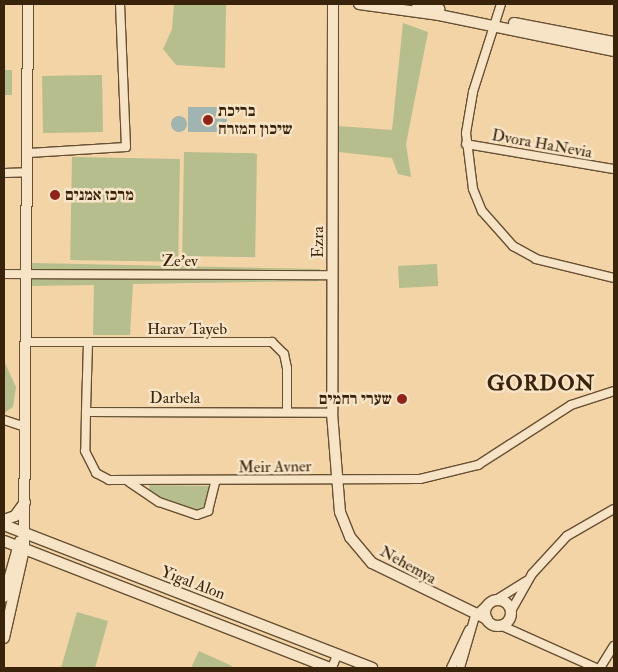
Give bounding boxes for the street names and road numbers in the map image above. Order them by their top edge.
street label: Dvora HaNevia [490,126,594,162]
street label: Ezra [308,226,328,258]
street label: Ze'ev [162,251,198,271]
street label: Harav Tayeb [147,319,227,339]
street label: Darbela [150,388,200,408]
street label: Meir Avner [238,457,312,477]
street label: Nehemya [376,542,440,588]
street label: Yigal Alon [158,562,228,604]

